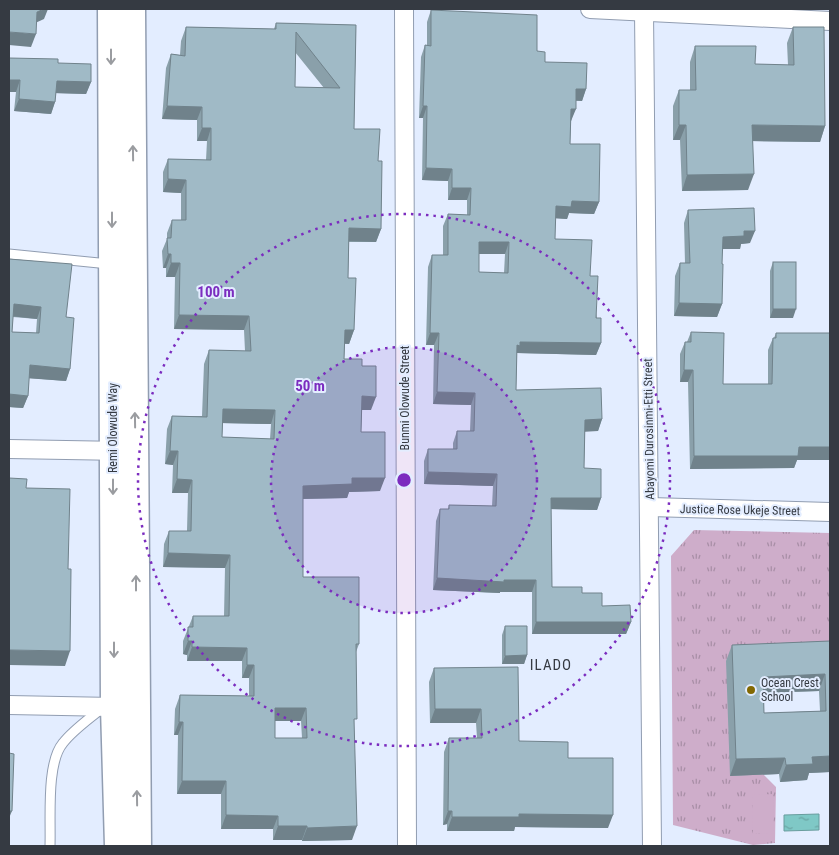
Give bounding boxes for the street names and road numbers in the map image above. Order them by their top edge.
street label: Bunmi Olowude Street [398,345,412,450]
street label: Abayomi Durosinmi-Etti Street [641,358,657,500]
street label: Remi Olowude Way [106,383,120,473]
street label: Justice Rose Ukeje Street [680,502,801,518]

